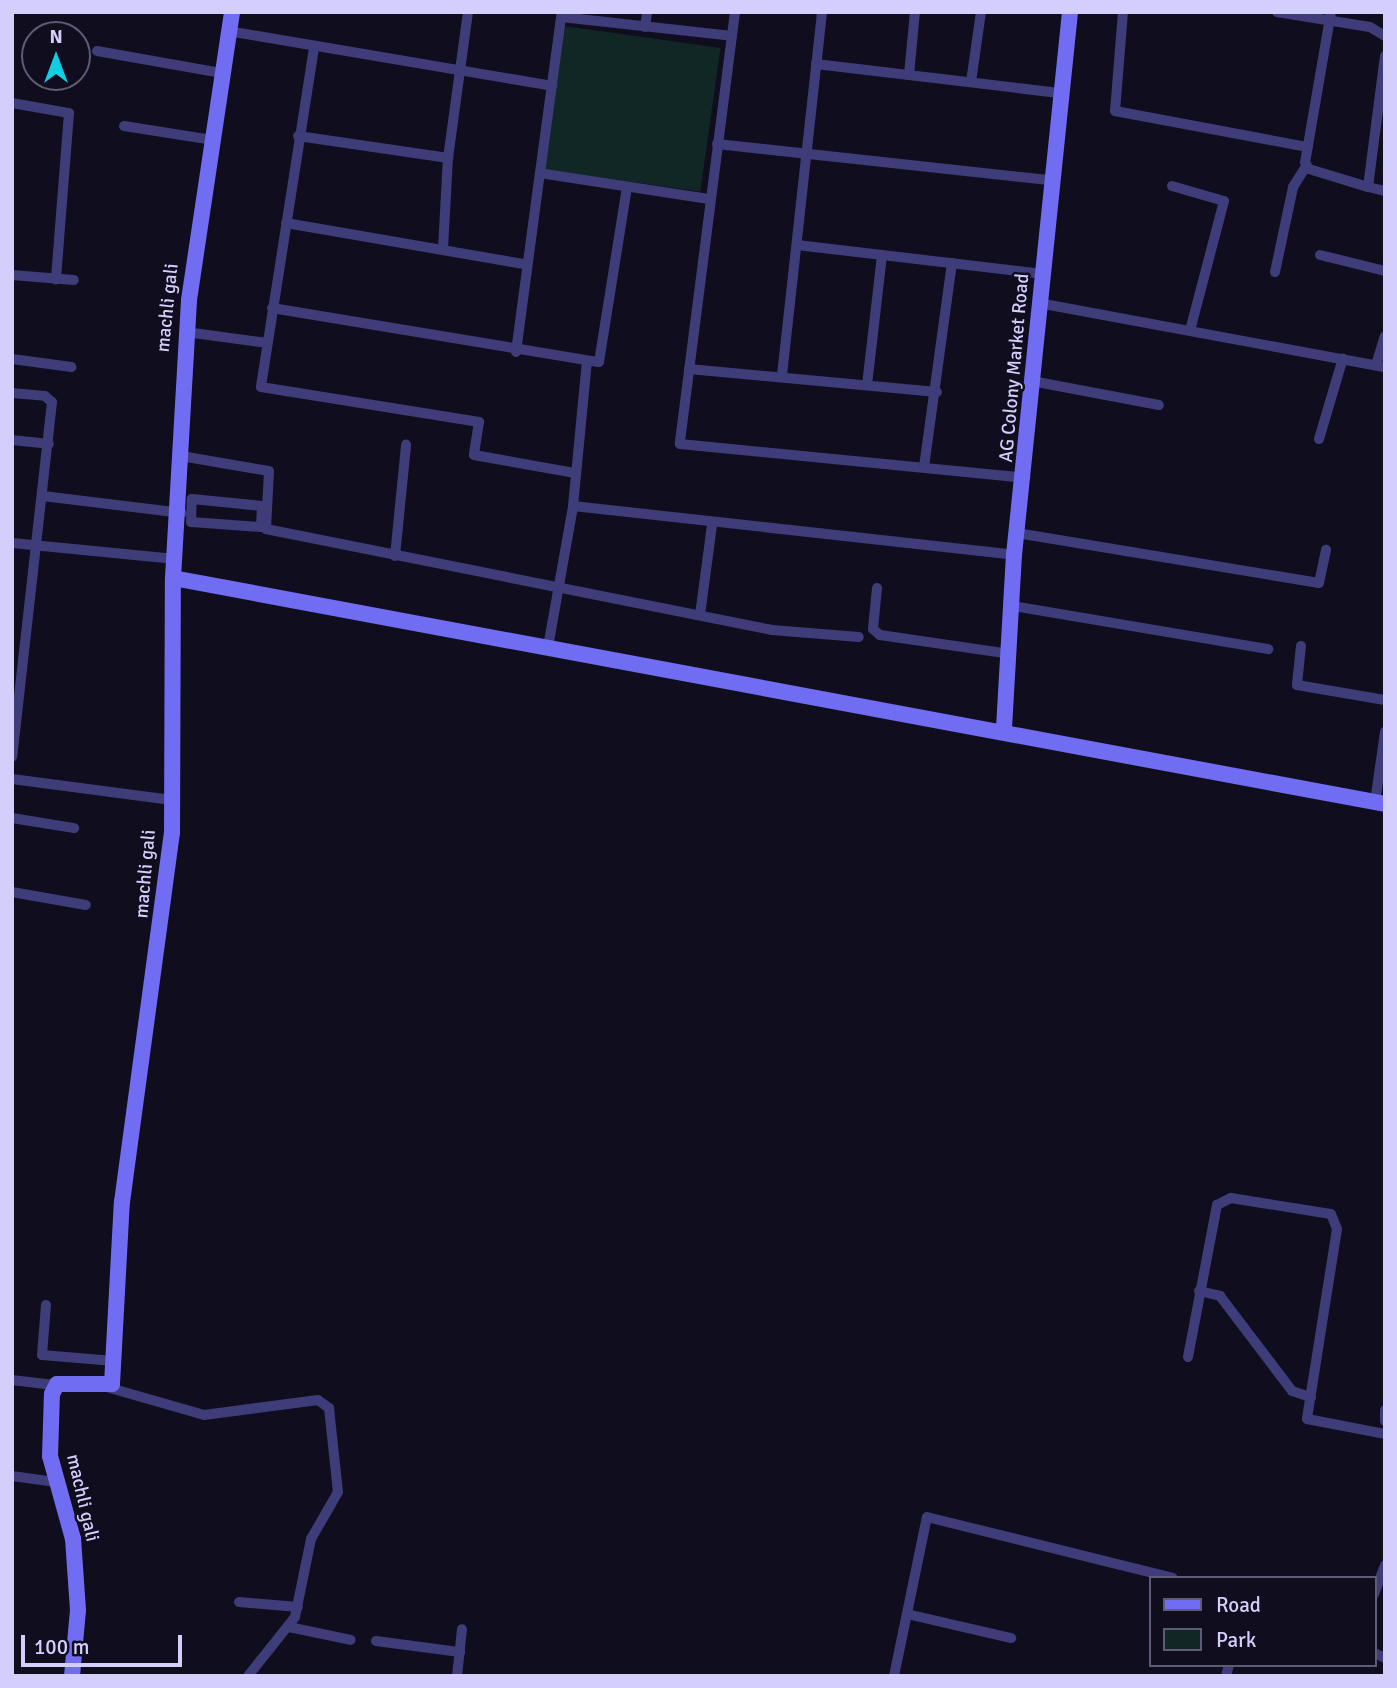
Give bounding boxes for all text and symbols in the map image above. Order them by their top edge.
north arrow [21,21,91,91]
text: N [49,25,63,49]
street label: machli gali [152,262,184,354]
street label: AG Colony Market Road [995,273,1035,463]
street label: machli gali [131,829,161,919]
street label: machli gali [61,1452,103,1544]
legend [1148,1576,1376,1667]
text: Road [1216,1592,1261,1618]
scale bar [24,1622,186,1666]
text: Park [1216,1627,1256,1653]
text: 100 m [34,1634,89,1660]

